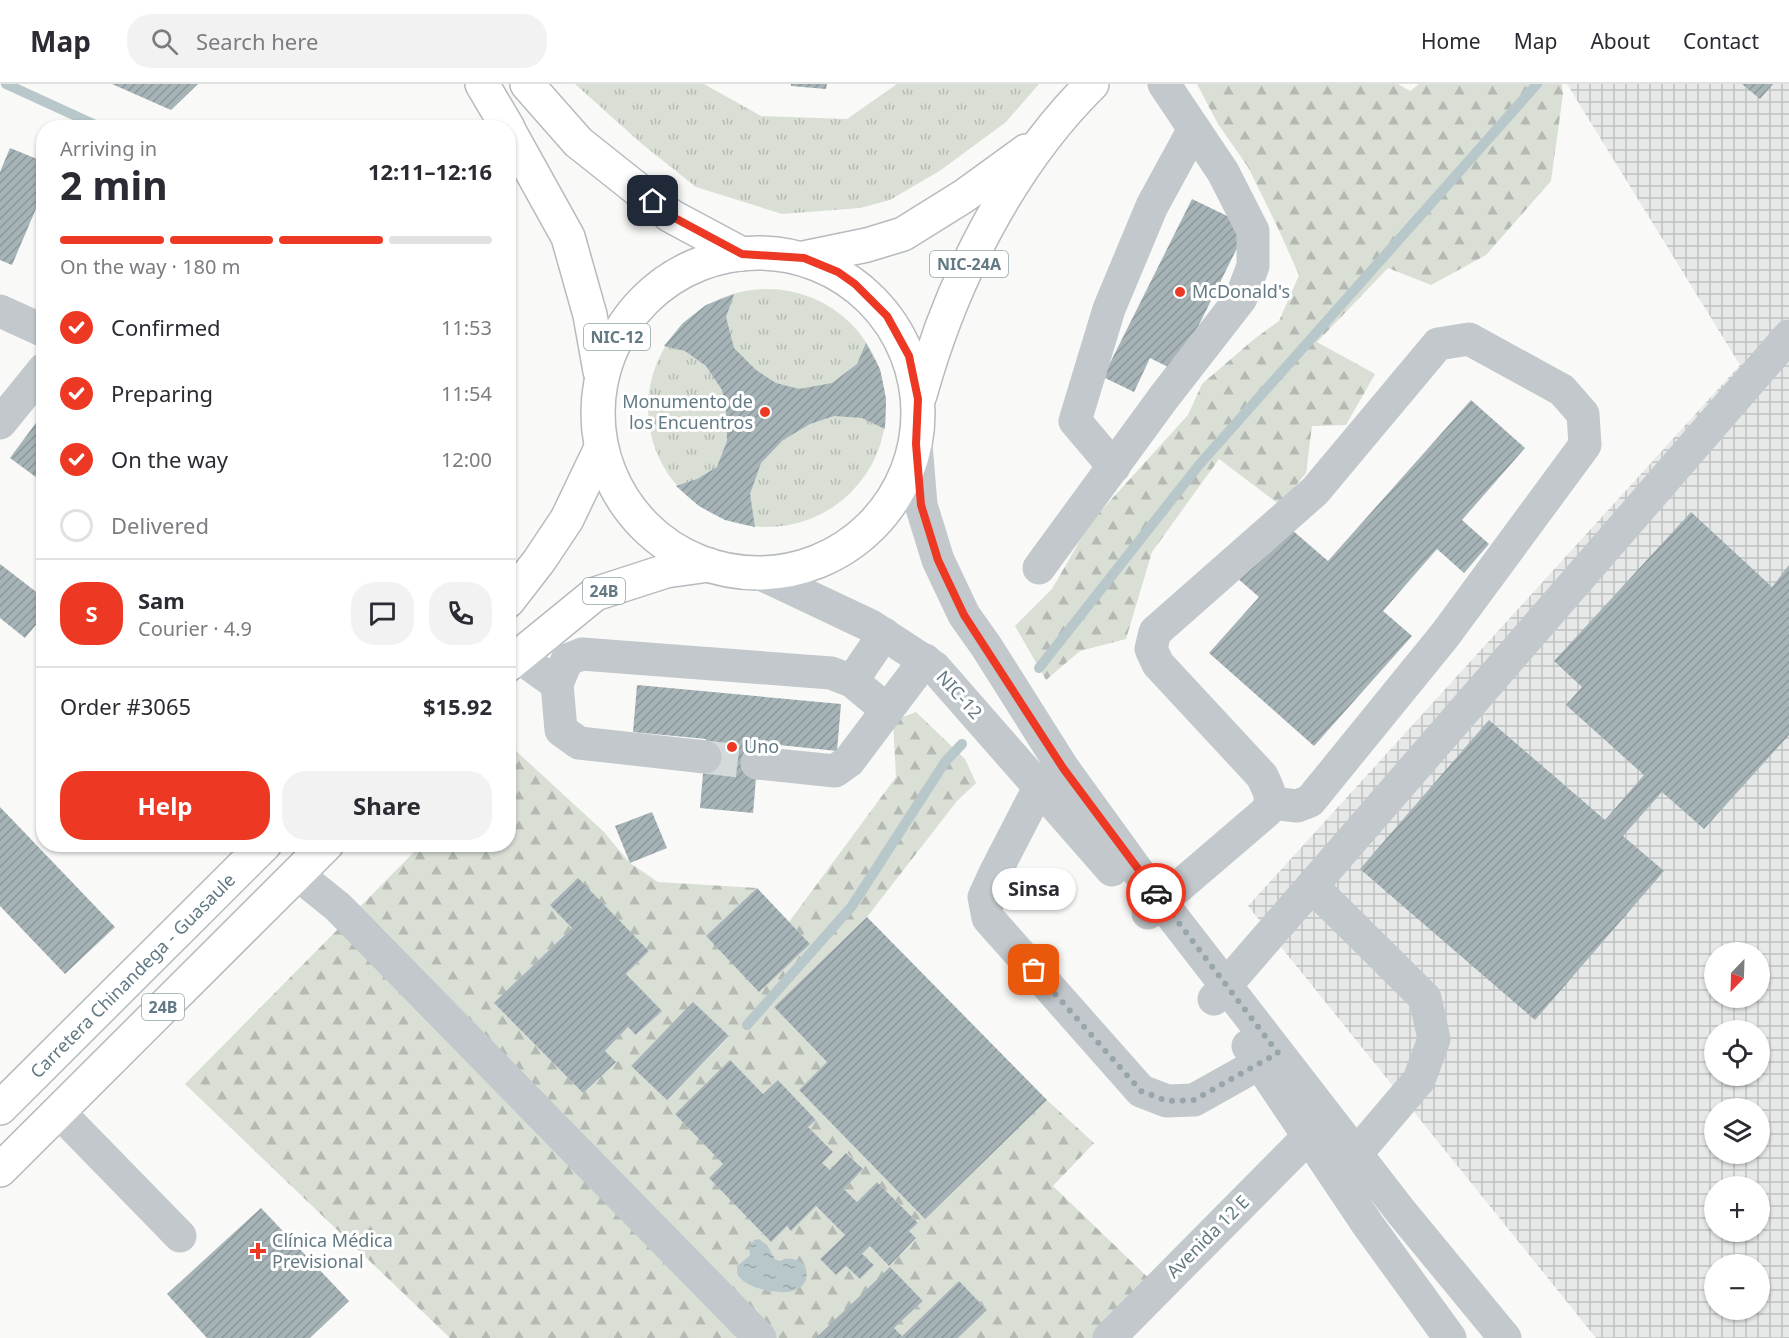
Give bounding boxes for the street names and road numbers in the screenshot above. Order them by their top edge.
road number: NIC-24A [930,251,1008,277]
road number: NIC-12 [584,324,650,350]
road number: 24B [583,578,625,604]
street label: NIC-12 [932,665,988,724]
street label: Carretera Chinandega - Guasaule [25,868,240,1083]
road number: 24B [142,994,184,1020]
street label: Avenida 12 E [1161,1190,1254,1283]

